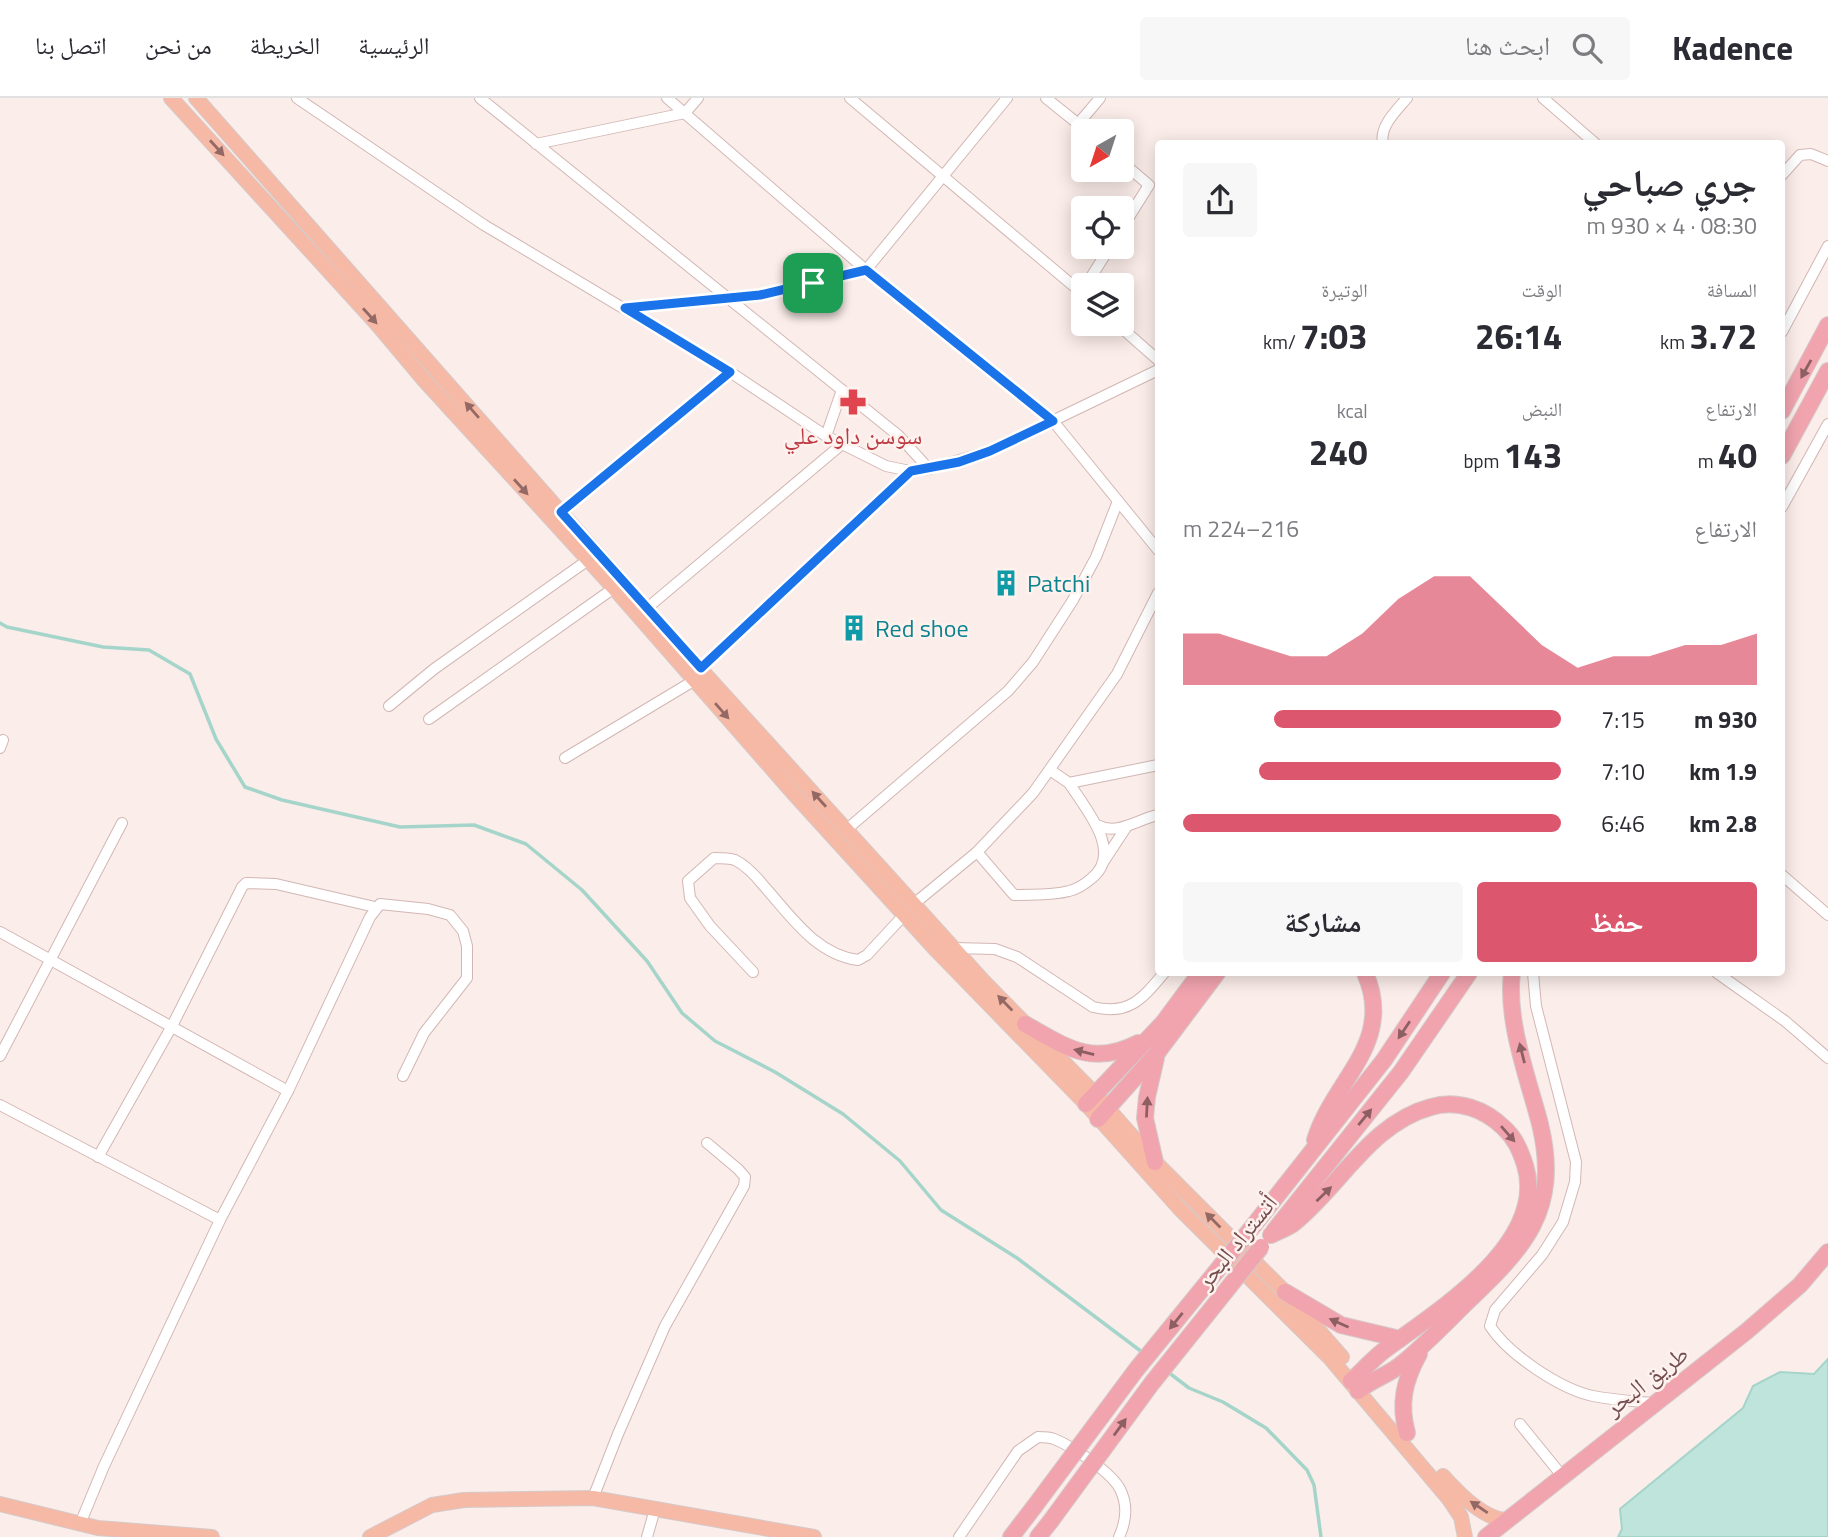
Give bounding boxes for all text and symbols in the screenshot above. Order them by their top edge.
search box [1140,17,1630,80]
text: Kadence [1672,23,1793,73]
text: ابحث هنا [1465,26,1550,65]
text: اتصل بنا [35,27,107,63]
text: من نحن [145,27,212,63]
text: الخريطة [250,27,320,63]
text: الرئيسية [358,27,429,63]
icon: search [1568,29,1606,67]
north arrow [1071,119,1134,182]
map controls [1071,119,1134,336]
one-way arrow [208,139,224,156]
text: جري صباحي [1582,153,1757,211]
button: share [1183,163,1257,237]
button: locate [1071,196,1134,259]
text: 08:30 · 4 × 930 m [1587,208,1757,243]
pin [783,253,843,313]
icon: arrive [794,264,832,302]
button: layers [1071,273,1134,336]
text: الوتيرة [1321,275,1368,304]
text: الوقت [1521,275,1562,304]
text: المسافة [1707,275,1757,304]
one-way arrow [362,307,378,325]
text: 7:03 [1300,309,1368,363]
text: 26:14 [1475,309,1562,363]
text: 3.72 [1689,309,1757,363]
text: /km [1263,327,1300,356]
text: km [1660,327,1689,356]
one-way arrow [1800,359,1812,378]
pharmacy icon: سوسن داود علي [838,387,868,417]
text: النبض [1522,394,1562,423]
text: الارتفاع [1705,394,1757,423]
text: kcal [1337,396,1368,425]
one-way arrow [464,402,480,419]
place label: سوسن داود علي [784,417,922,455]
text: 240 [1309,425,1368,479]
text: 143 [1504,428,1562,482]
text: 40 [1718,428,1757,482]
text: bpm [1463,446,1504,475]
text: m [1698,446,1718,475]
one-way arrow [513,478,529,496]
text: 216–224 m [1183,511,1299,546]
text: الارتفاع [1694,511,1757,546]
place label: Patchi [1027,565,1090,601]
building icon: Patchi [991,568,1021,598]
place label: Red shoe [875,610,969,646]
building icon: Red shoe [839,613,869,643]
one-way arrow [714,702,730,720]
text: 7:15 [1601,702,1645,737]
text: 930 m [1694,702,1757,737]
text: 7:10 [1601,754,1645,789]
text: 1.9 km [1689,754,1757,789]
one-way arrow [811,791,827,808]
text: 6:46 [1601,806,1645,841]
text: 2.8 km [1689,806,1757,841]
button: مشاركة [1183,882,1463,962]
button: حفظ [1477,882,1757,962]
one-way arrow [996,995,1013,1012]
one-way arrow [1397,1021,1411,1039]
one-way arrow [1516,1042,1527,1064]
one-way arrow [1073,1046,1095,1057]
one-way arrow [1141,1096,1152,1118]
one-way arrow [1358,1109,1373,1127]
one-way arrow [1500,1125,1516,1143]
street label: أتستراد البحر [1186,1186,1285,1297]
one-way arrow [1315,1187,1332,1203]
one-way arrow [1205,1212,1222,1229]
one-way arrow [1168,1311,1183,1329]
one-way arrow [1329,1317,1349,1329]
street label: طريق البحر [1596,1336,1696,1425]
one-way arrow [1112,1419,1127,1437]
one-way arrow [1470,1500,1488,1514]

